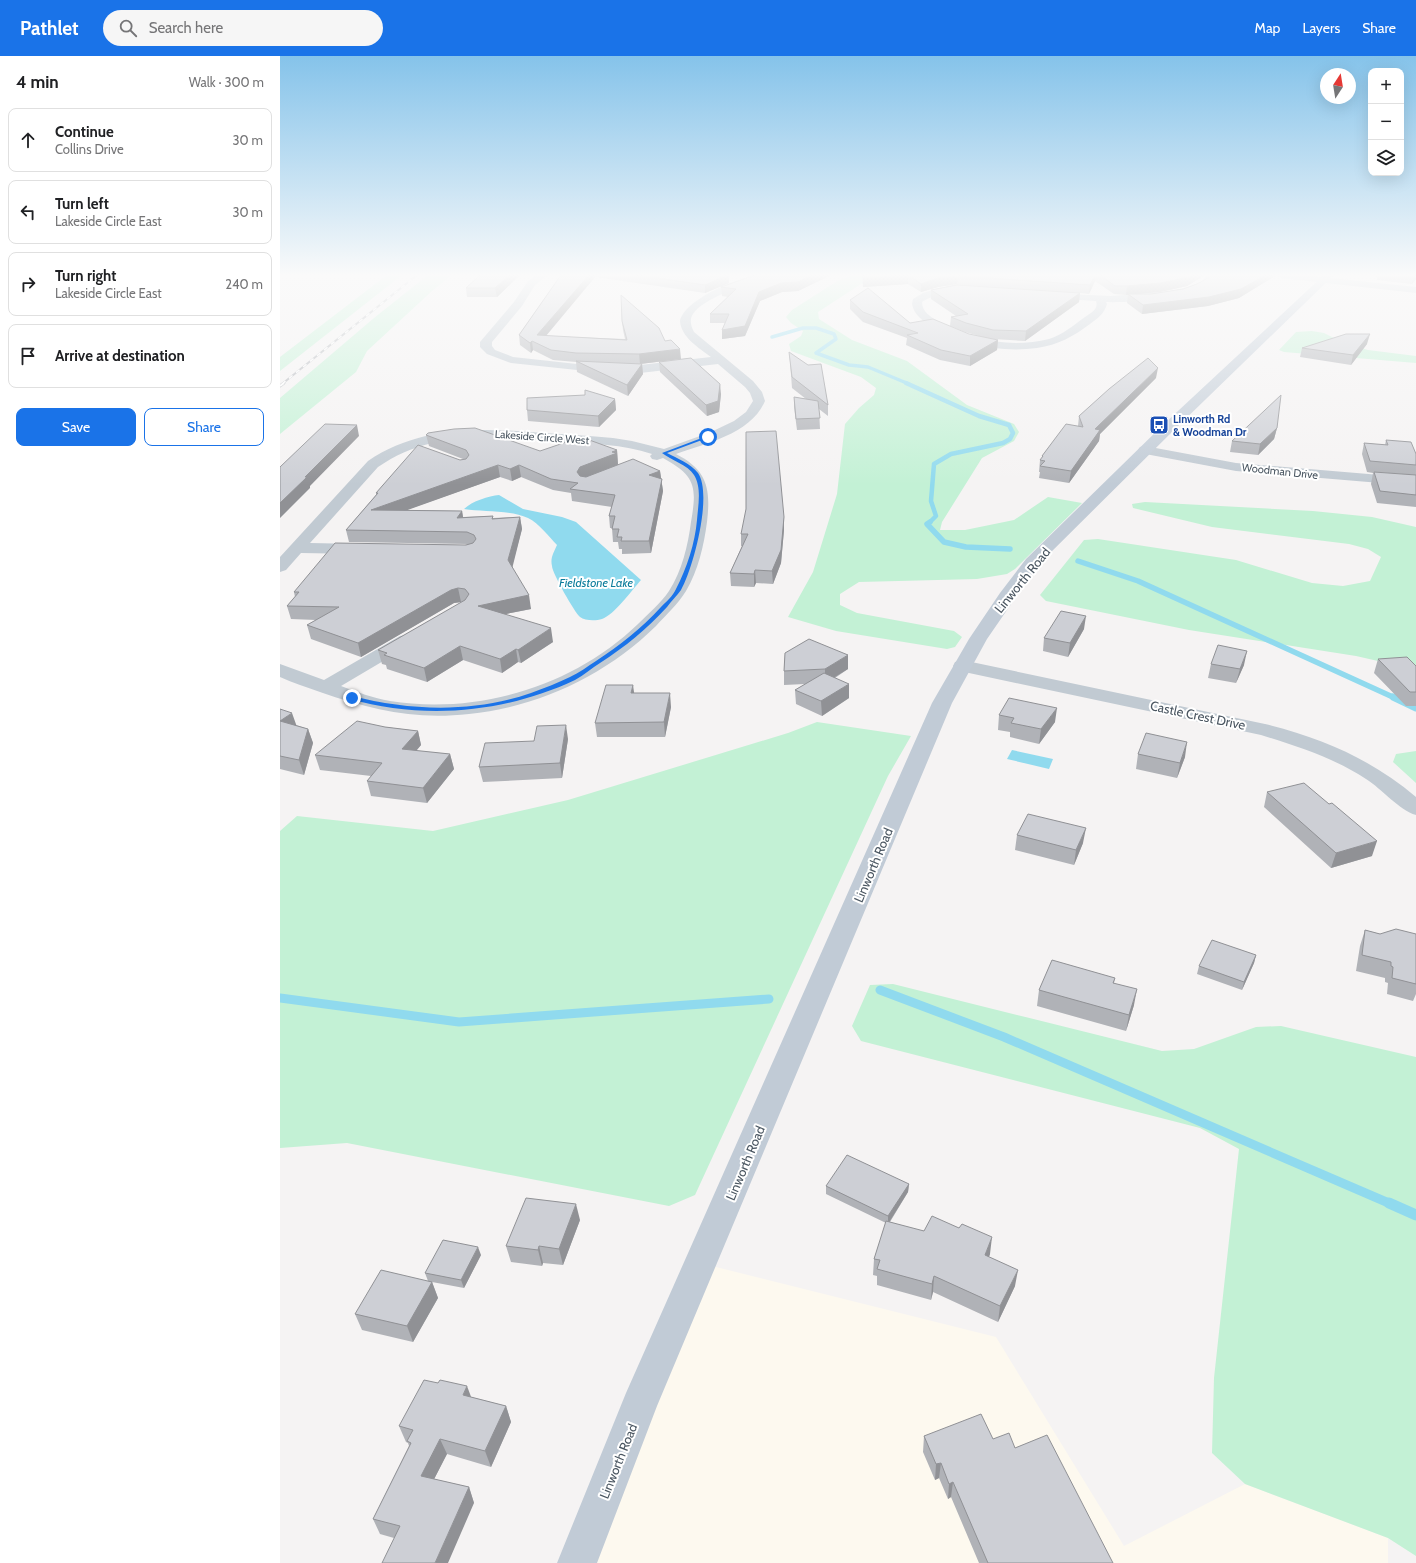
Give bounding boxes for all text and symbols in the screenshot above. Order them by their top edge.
search box [103,10,383,46]
text: Pathlet [20,17,79,40]
icon: search [117,17,139,39]
text: Search here [149,19,223,37]
text: Map [1255,19,1280,37]
text: Layers [1302,19,1340,37]
text: Share [1362,19,1396,37]
north arrow [1320,68,1356,104]
map controls [1368,68,1404,176]
button: + [1368,68,1404,104]
text: 4 min [16,72,59,92]
text: Walk · 300 m [189,74,264,90]
button: − [1368,104,1404,140]
text: Continue [55,123,114,141]
icon: ahead [17,129,39,151]
text: 30 m [233,132,263,148]
button: layers [1368,140,1404,176]
text: Collins Drive [55,141,124,157]
text: Turn left [55,195,109,213]
icon: left [17,201,39,223]
text: 30 m [233,204,263,220]
text: Lakeside Circle East [55,213,162,229]
text: Turn right [55,267,116,285]
icon: right [17,273,39,295]
text: 240 m [225,276,263,292]
text: Lakeside Circle East [55,285,162,301]
icon: arrive [17,345,39,367]
text: Arrive at destination [55,347,185,365]
button: Save [16,408,136,446]
button: Share [144,408,264,446]
place label: Linworth Rd & Woodman Dr [1173,412,1247,439]
bus stop icon: Linworth Rd & Woodman Dr [1148,414,1170,436]
street label: Lakeside Circle West [494,427,590,447]
route start [699,428,717,446]
street label: Woodman Drive [1241,460,1319,482]
street label: Linworth Road [991,544,1053,616]
water label: Fieldstone Lake [559,575,633,590]
route end [343,689,361,707]
street label: Castle Crest Drive [1149,697,1247,733]
street label: Linworth Road [850,825,896,905]
street label: Linworth Road [722,1123,768,1203]
street label: Linworth Road [596,1421,640,1501]

